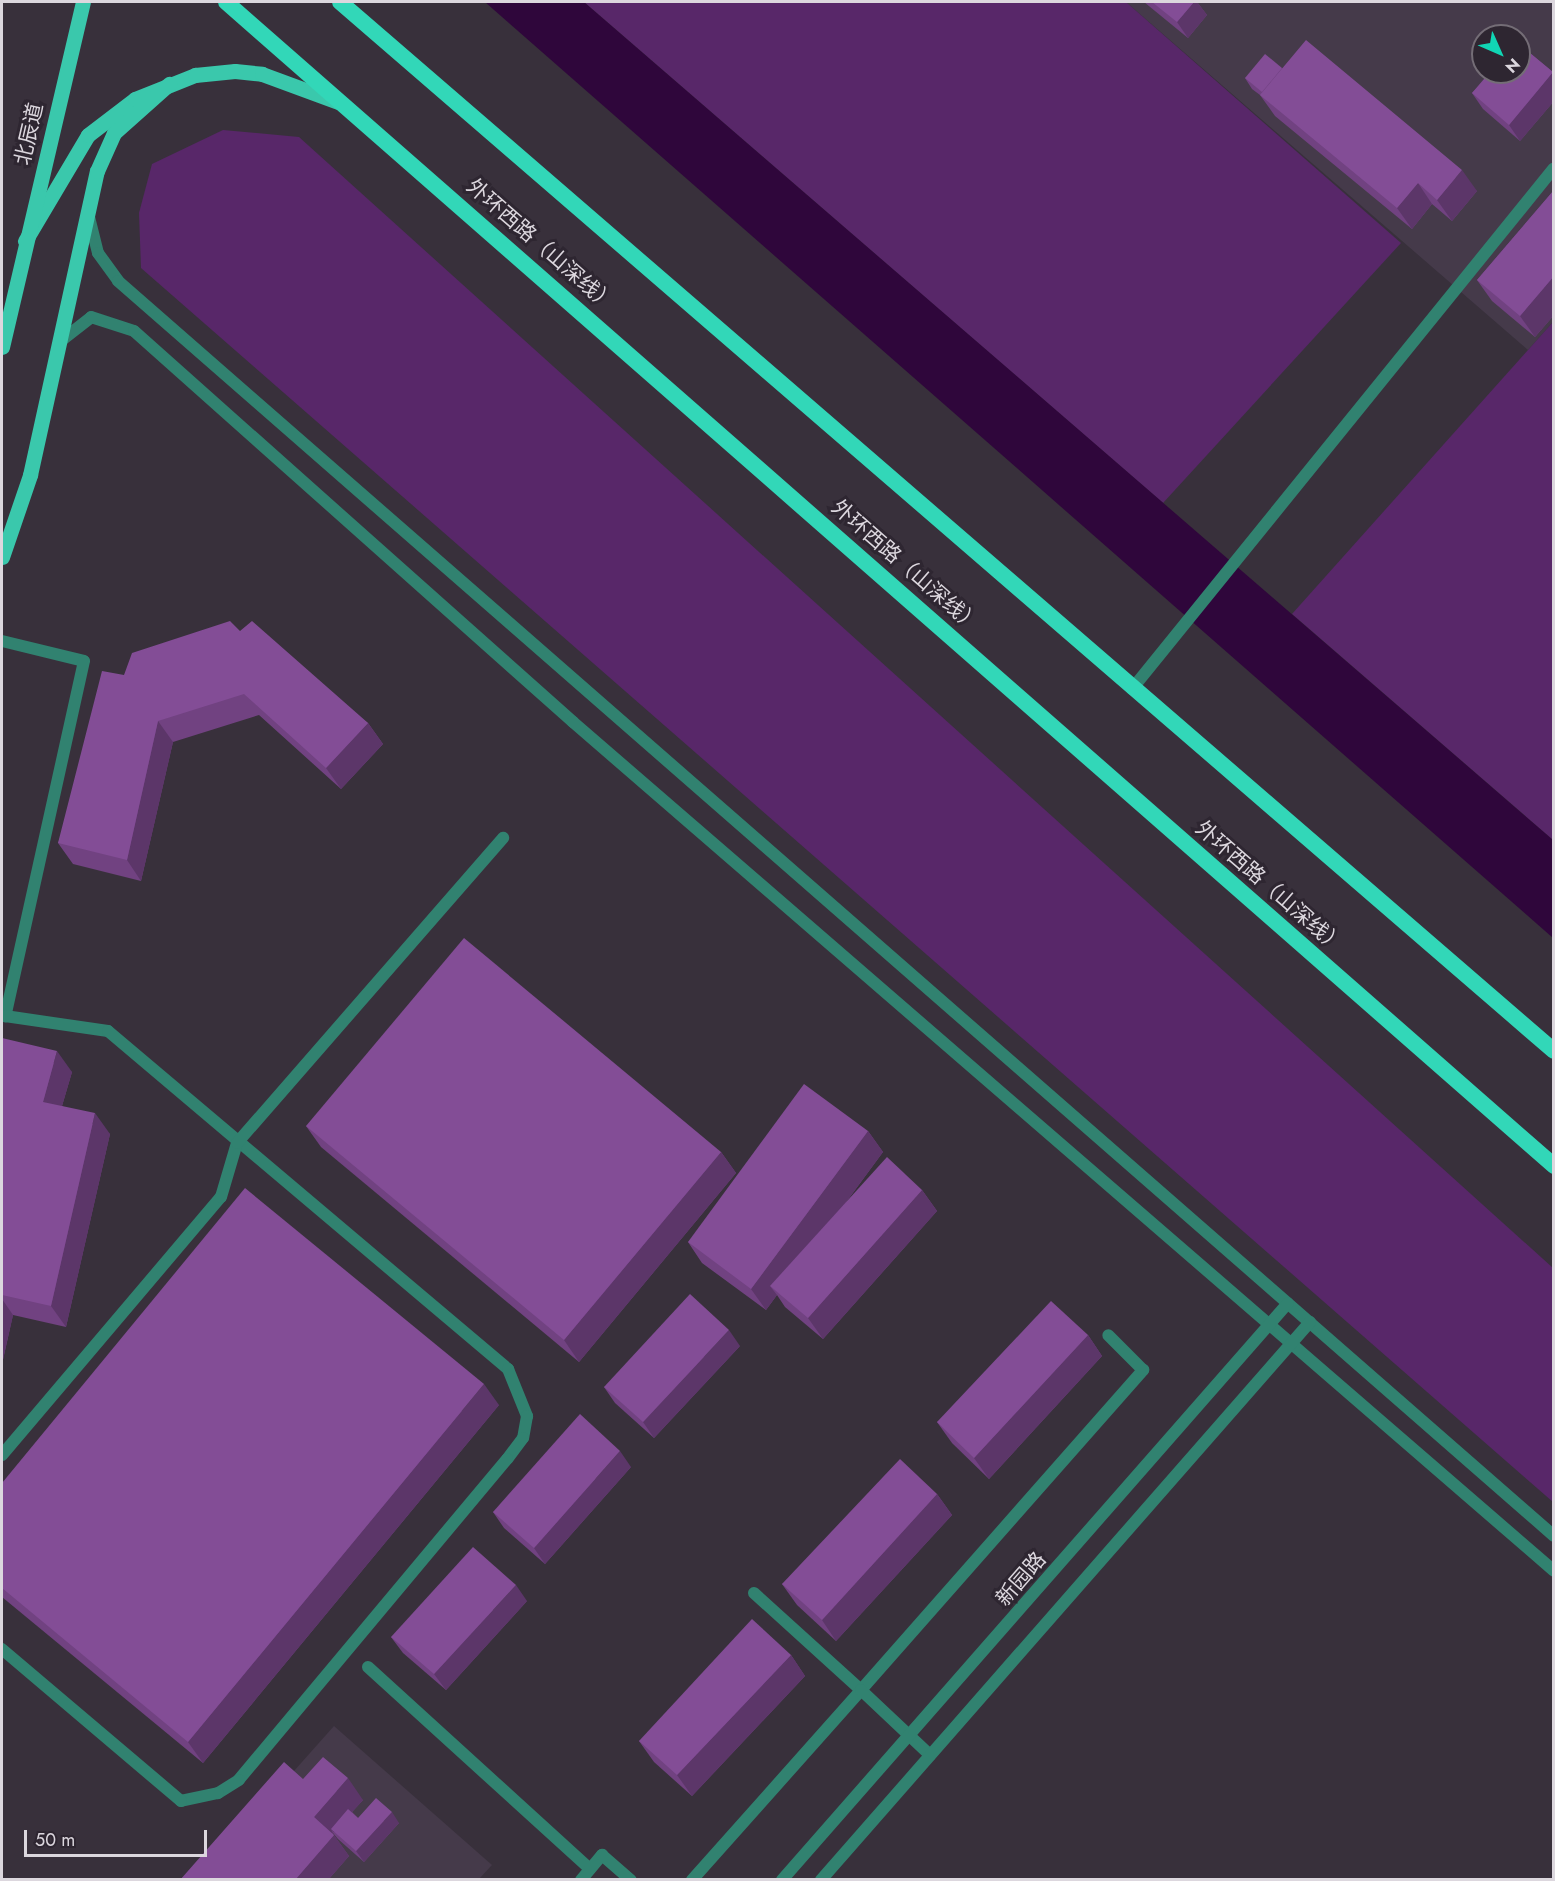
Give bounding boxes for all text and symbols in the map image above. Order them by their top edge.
north arrow [1471,24,1531,84]
text: N [1500,53,1525,78]
street label: 北辰道 [10,100,48,168]
street label: 外环西路（山深线） [461,173,621,317]
street label: 外环西路（山深线） [826,494,986,638]
street label: 外环西路（山深线） [1190,815,1350,959]
street label: 新园路 [991,1547,1051,1611]
scale bar [27,1818,210,1856]
text: 50 m [35,1827,75,1853]

